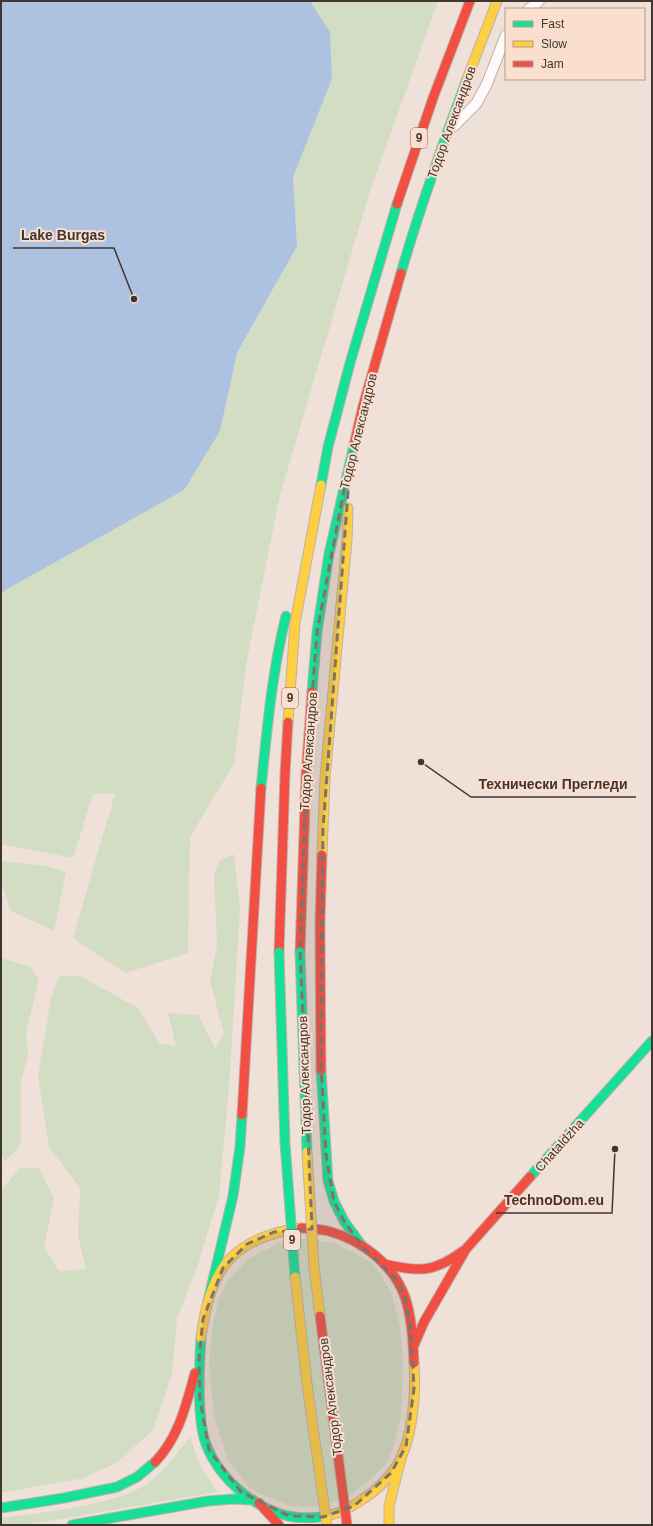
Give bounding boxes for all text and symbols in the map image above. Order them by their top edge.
legend [505,8,645,80]
text: Fast [541,17,565,31]
text: Slow [541,37,567,51]
text: Jam [541,57,564,71]
street label: Тодор Александров [424,64,479,181]
road number: 9 [411,128,427,148]
callout: Lake Burgas [13,222,114,248]
text: Lake Burgas [21,227,105,243]
street label: Тодор Александров [337,372,380,491]
road number: 9 [282,688,298,708]
street label: Тодор Александров [297,691,320,811]
callout: Технически Прегледи [471,771,636,797]
text: Технически Прегледи [478,776,628,792]
street label: Тодор Александров [295,1015,314,1135]
street label: Chataldzha [532,1115,587,1175]
callout: TechnoDom.eu [496,1187,612,1213]
text: TechnoDom.eu [504,1192,604,1208]
road number: 9 [284,1230,300,1250]
street label: Тодор Александров [316,1337,345,1457]

